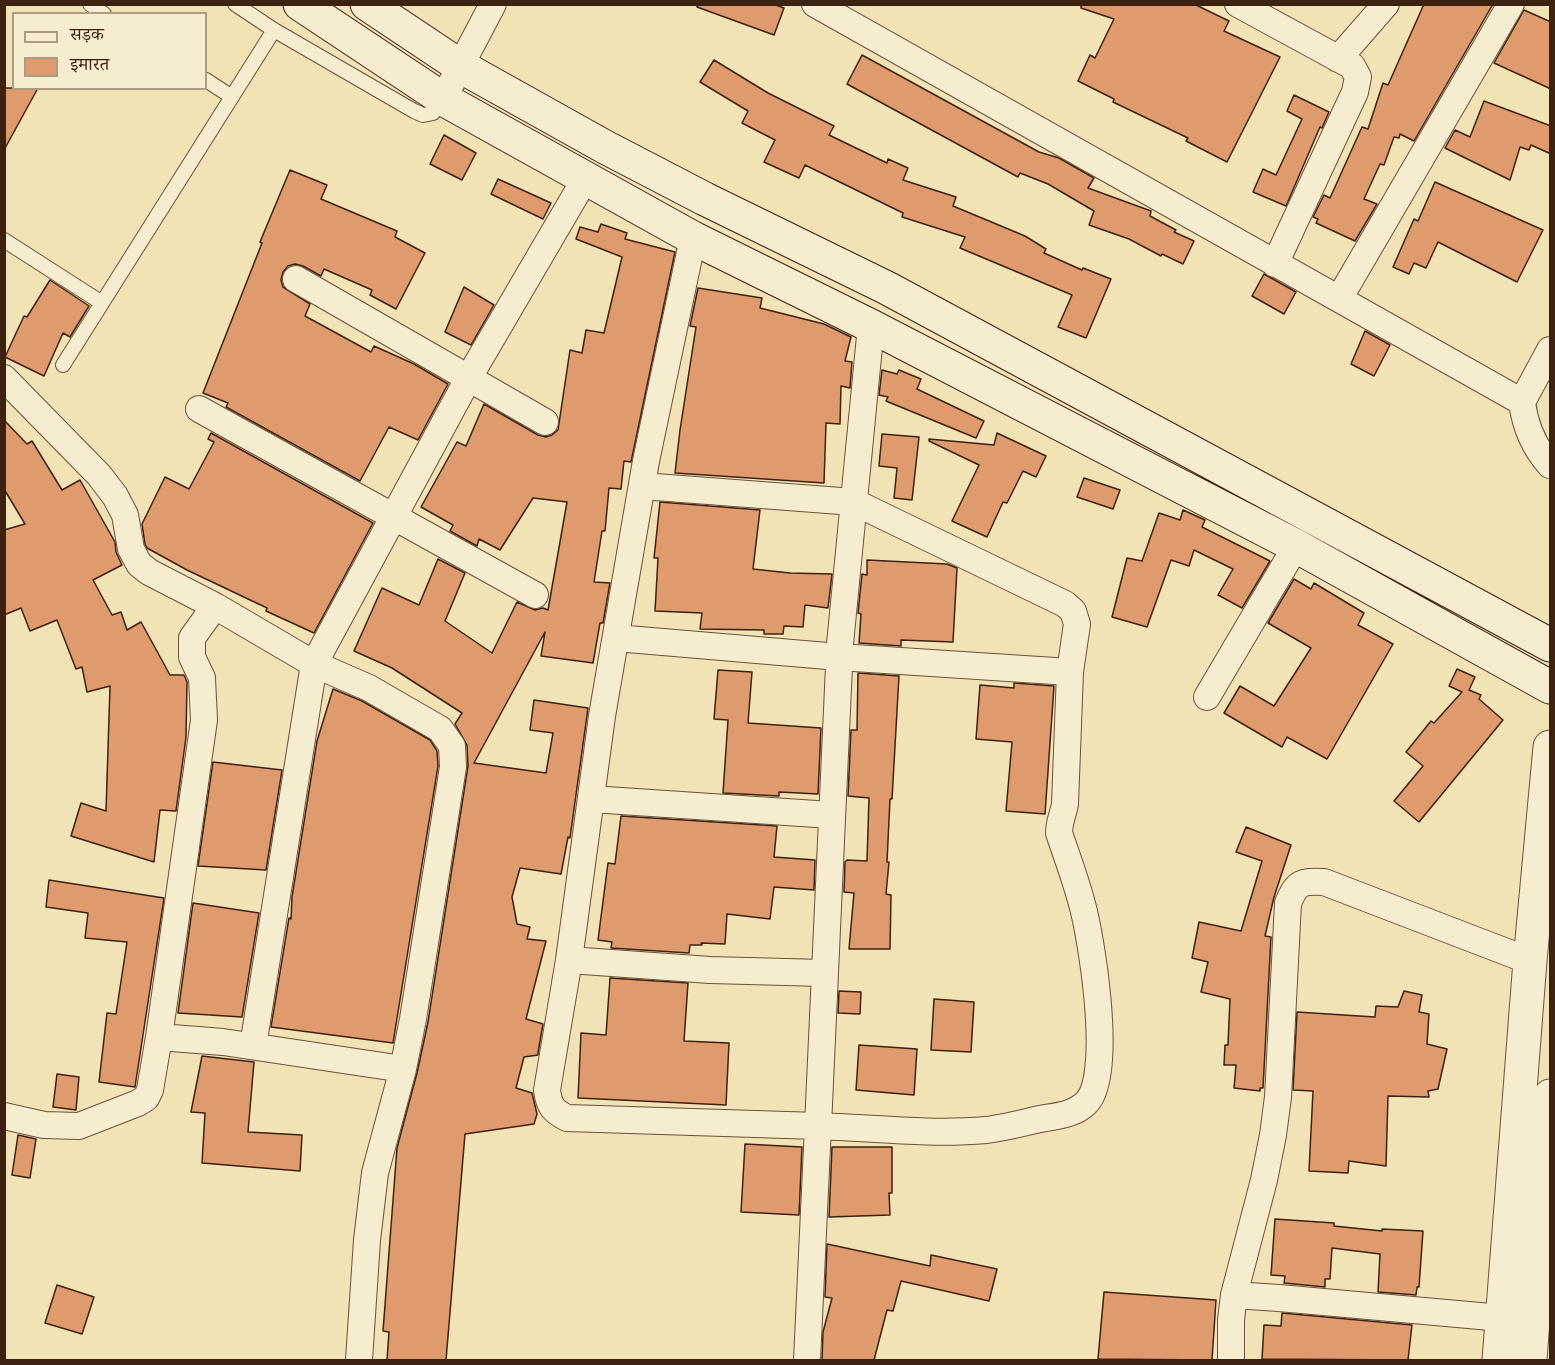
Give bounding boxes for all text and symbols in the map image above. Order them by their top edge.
legend [12,12,207,90]
text: सड़क [70,26,104,44]
text: इमारत [70,56,109,74]

